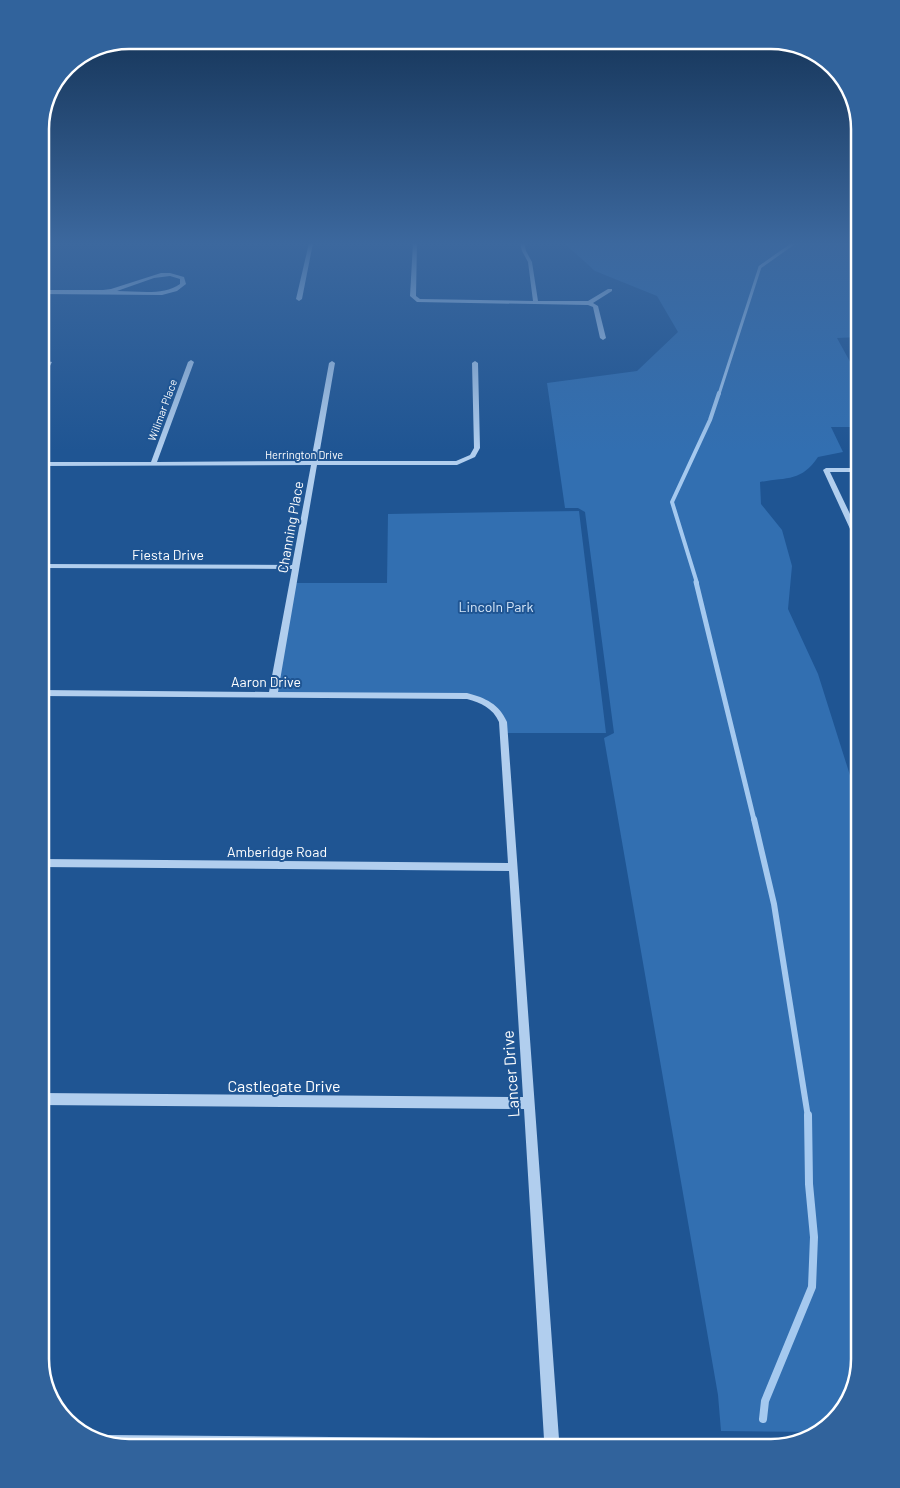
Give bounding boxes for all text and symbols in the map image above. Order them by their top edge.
street label: Wilimar Place [145,377,179,443]
street label: Herrington Drive [265,448,343,461]
street label: Channing Place [274,480,306,574]
street label: Fiesta Drive [132,546,204,563]
park label: Lincoln Park [459,598,533,615]
street label: Aaron Drive [231,673,301,690]
street label: Amberidge Road [227,843,327,860]
street label: Lancer Drive [497,1030,523,1118]
street label: Castlegate Drive [227,1076,341,1095]

